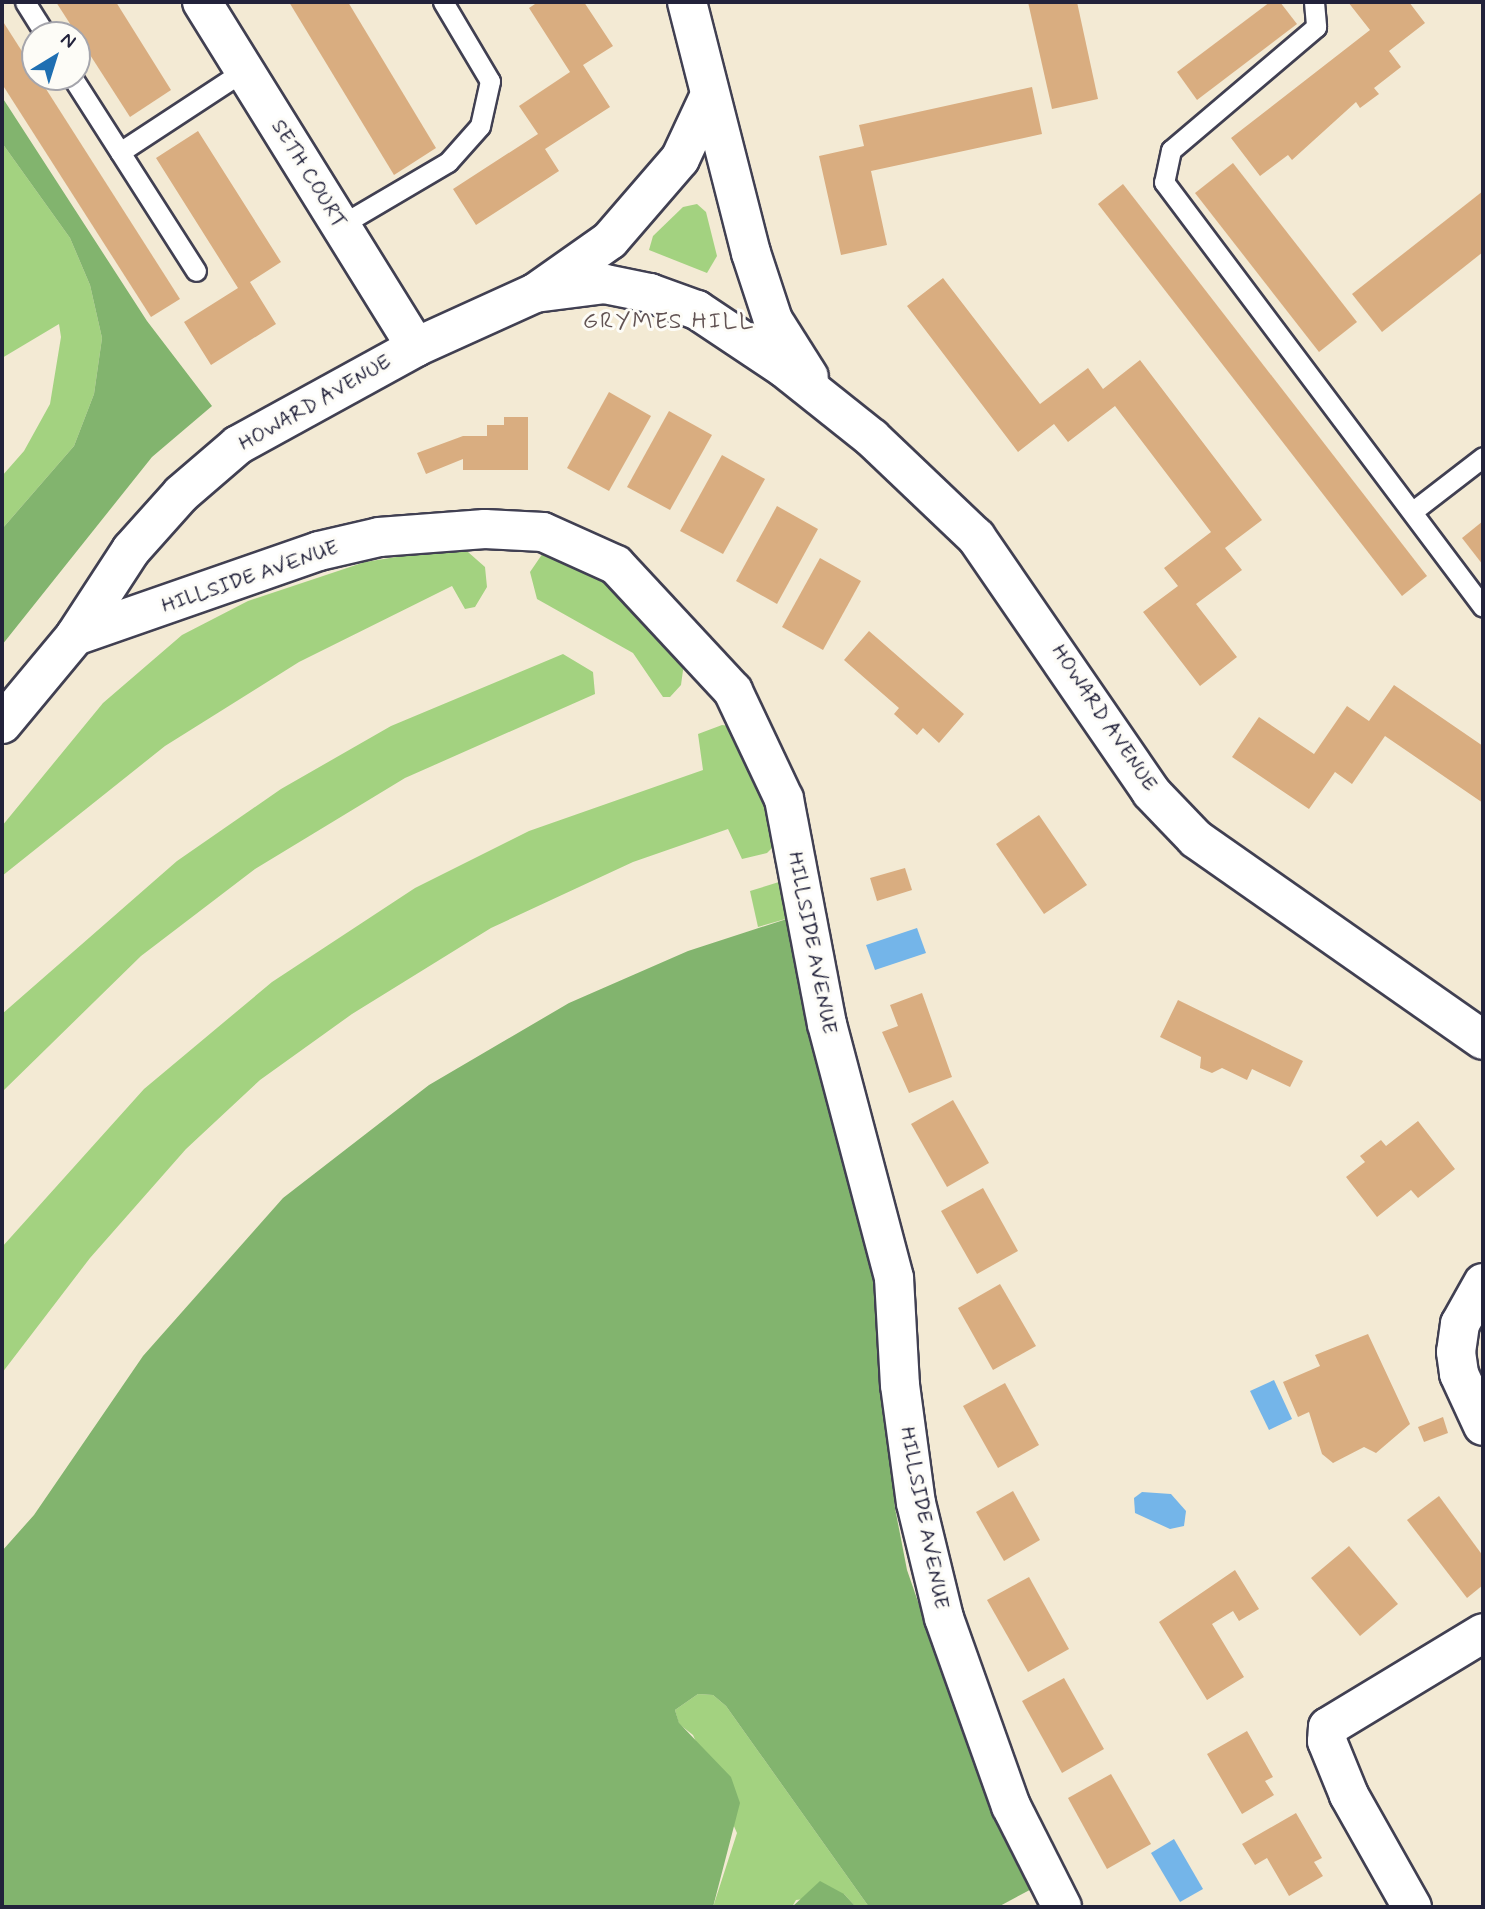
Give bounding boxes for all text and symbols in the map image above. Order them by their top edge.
north arrow [21,21,91,91]
text: N [55,27,81,54]
street label: SETH COURT [266,115,352,233]
district label: GRYMES HILL [587,308,751,336]
street label: HOWARD AVENUE [233,348,397,458]
street label: HILLSIDE AVENUE [158,535,342,619]
street label: HOWARD AVENUE [1045,638,1163,798]
street label: HILLSIDE AVENUE [782,850,842,1036]
street label: HILLSIDE AVENUE [894,1425,954,1611]

